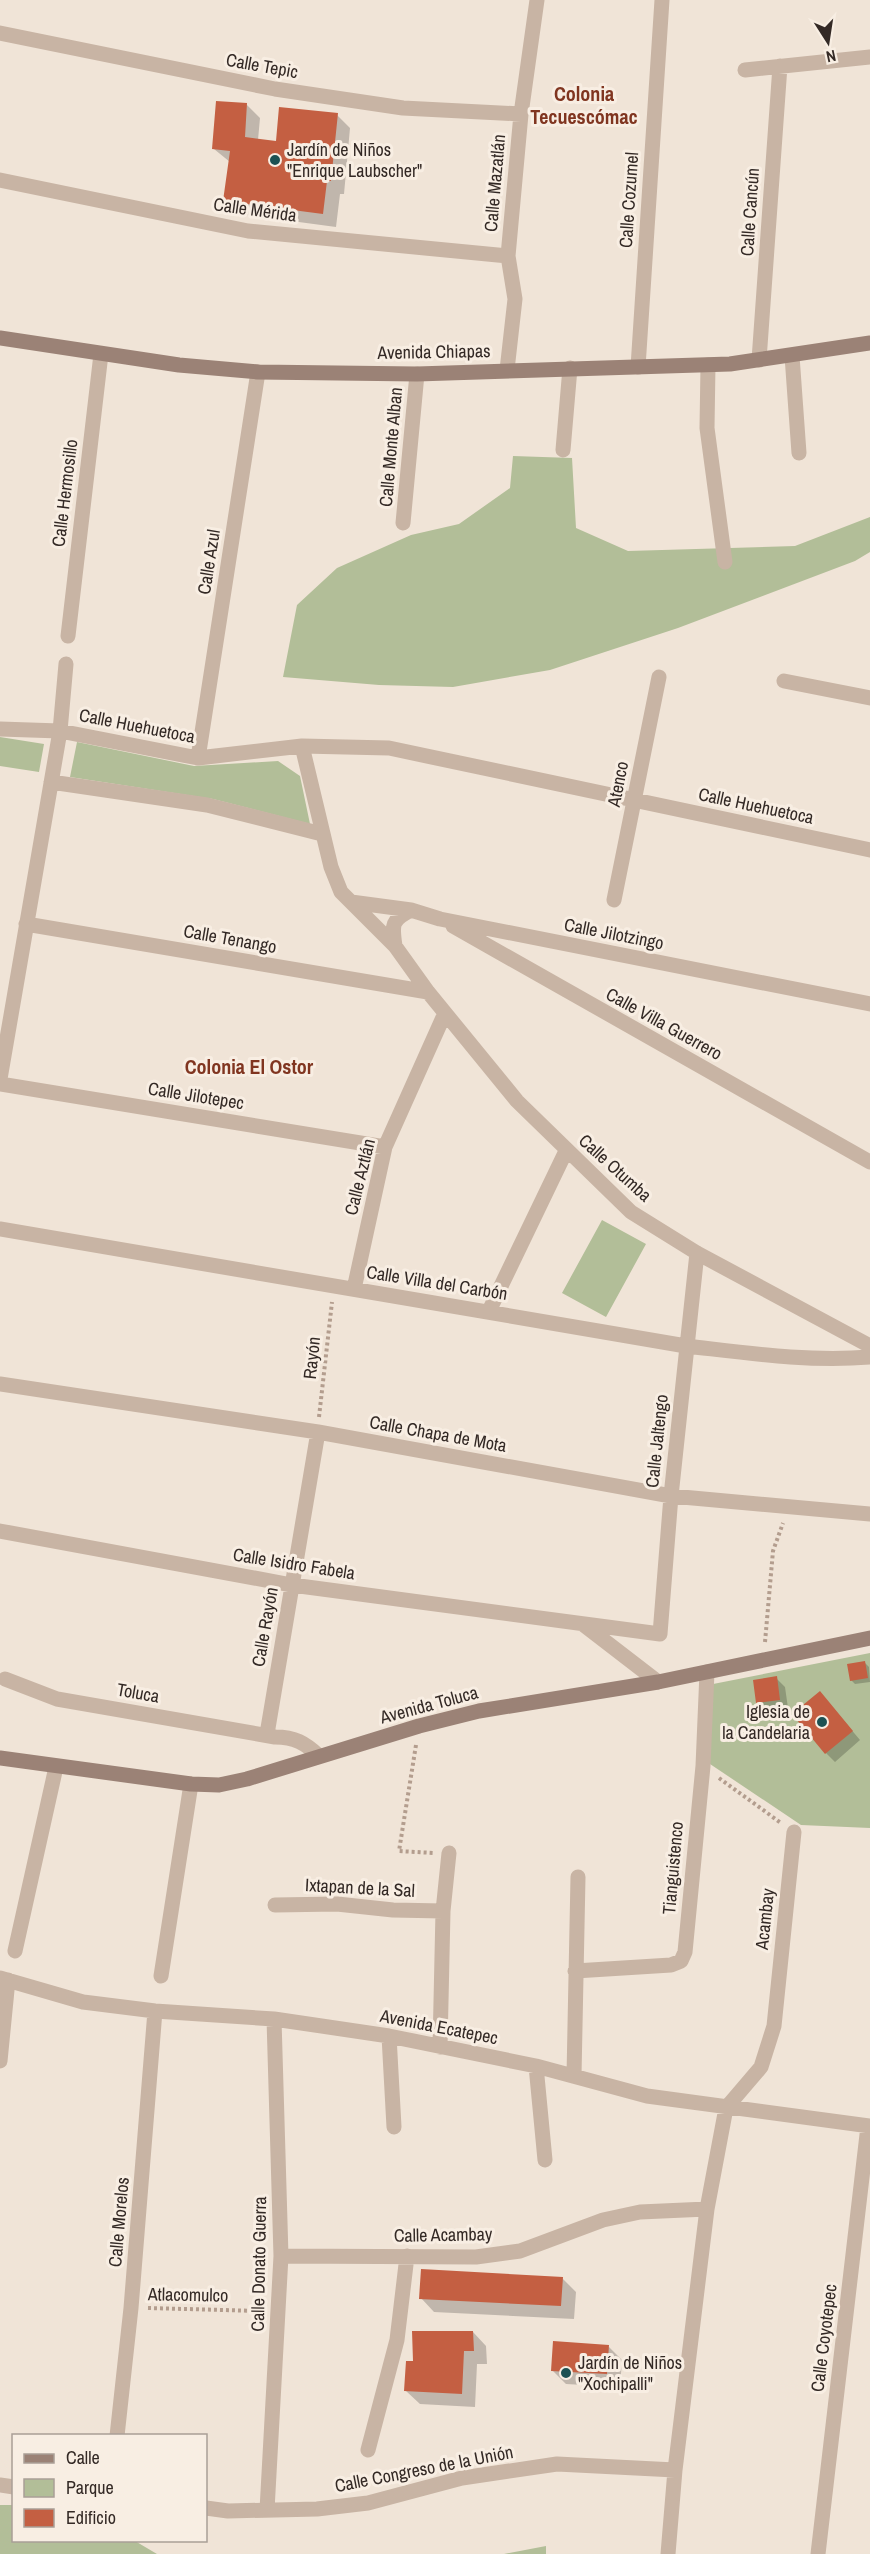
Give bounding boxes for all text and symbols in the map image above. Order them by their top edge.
north arrow [798,12,858,72]
text: N [824,45,838,68]
street label: Calle Tepic [224,47,300,84]
district label: Colonia Tecuescómac [530,80,638,130]
street label: Calle Mazatlán [478,133,511,233]
place label: Jardín de Niños "Enrique Laubscher" [287,137,422,183]
street label: Calle Cozumel [613,151,644,249]
marker: Jardín de Niños "Enrique Laubscher" [268,153,282,167]
street label: Calle Cancún [734,167,765,257]
street label: Calle Mérida [212,191,298,228]
street label: Avenida Chiapas [376,338,491,365]
street label: Calle Monte Alban [373,386,408,508]
street label: Calle Hermosillo [45,438,84,548]
street label: Calle Azul [191,528,226,596]
street label: Calle Huehuetoca [77,702,197,749]
street label: Atenco [601,759,634,810]
street label: Calle Huehuetoca [696,781,816,830]
street label: Calle Jilotzingo [562,912,666,955]
street label: Calle Tenango [182,918,279,959]
street label: Calle Villa Guerrero [602,981,727,1066]
district label: Colonia El Ostor [185,1053,314,1080]
street label: Calle Jilotepec [146,1076,246,1115]
street label: Calle Otumba [573,1128,657,1207]
street label: Calle Aztlán [338,1136,381,1218]
street label: Calle Villa del Carbón [365,1259,509,1306]
street label: Rayón [297,1335,326,1380]
street label: Calle Jaltengo [639,1393,674,1489]
street label: Calle Chapa de Mota [368,1409,509,1458]
street label: Calle Isidro Fabela [231,1542,357,1585]
street label: Calle Rayón [245,1585,284,1669]
street label: Toluca [115,1676,161,1709]
street label: Avenida Toluca [376,1679,481,1730]
place label: Iglesia de la Candelaria [722,1699,810,1745]
marker: Iglesia de la Candelaria [815,1715,829,1729]
street label: Tianguistenco [656,1820,689,1915]
street label: Ixtapan de la Sal [304,1872,416,1903]
street label: Acambay [749,1886,780,1952]
street label: Avenida Ecatepec [377,2003,500,2050]
street label: Calle Morelos [102,2176,135,2268]
street label: Calle Donato Guerra [245,2196,272,2332]
street label: Calle Acambay [394,2221,493,2248]
street label: Atlacomulco [147,2281,228,2308]
street label: Calle Coyotepec [804,2283,843,2393]
place label: Jardín de Niños "Xochipalli" [578,2350,682,2396]
marker: Jardín de Niños "Xochipalli" [559,2366,573,2380]
legend [12,2434,207,2542]
street label: Calle Congreso de la Unión [333,2439,515,2498]
text: Calle [66,2445,100,2470]
text: Parque [66,2475,114,2500]
text: Edificio [66,2505,116,2530]

